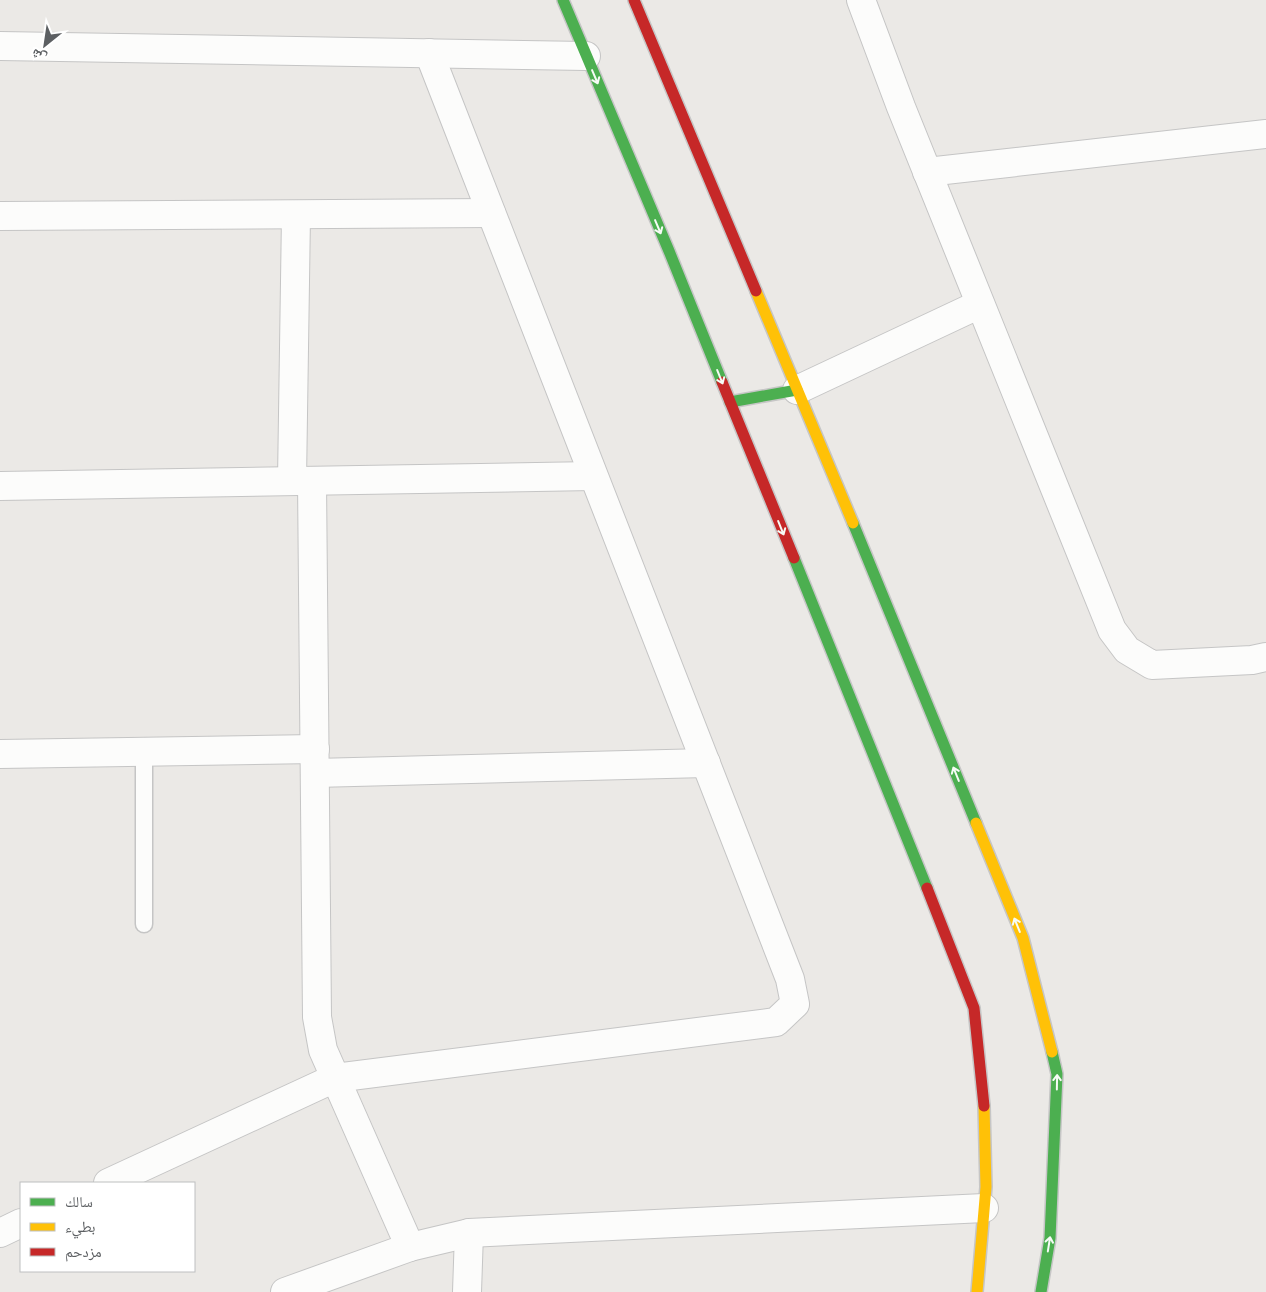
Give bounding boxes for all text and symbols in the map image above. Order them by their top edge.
north arrow [20,20,70,70]
text: ش [27,44,50,68]
one-way arrow [591,69,600,84]
one-way arrow [654,219,664,234]
one-way arrow [716,369,725,384]
one-way arrow [777,520,786,535]
one-way arrow [951,767,961,782]
one-way arrow [1012,917,1021,932]
one-way arrow [1052,1074,1062,1090]
legend [20,1182,195,1272]
text: سالك [65,1192,93,1212]
text: بطيء [65,1217,95,1239]
one-way arrow [1044,1236,1054,1252]
text: مزدحم [65,1242,102,1262]

